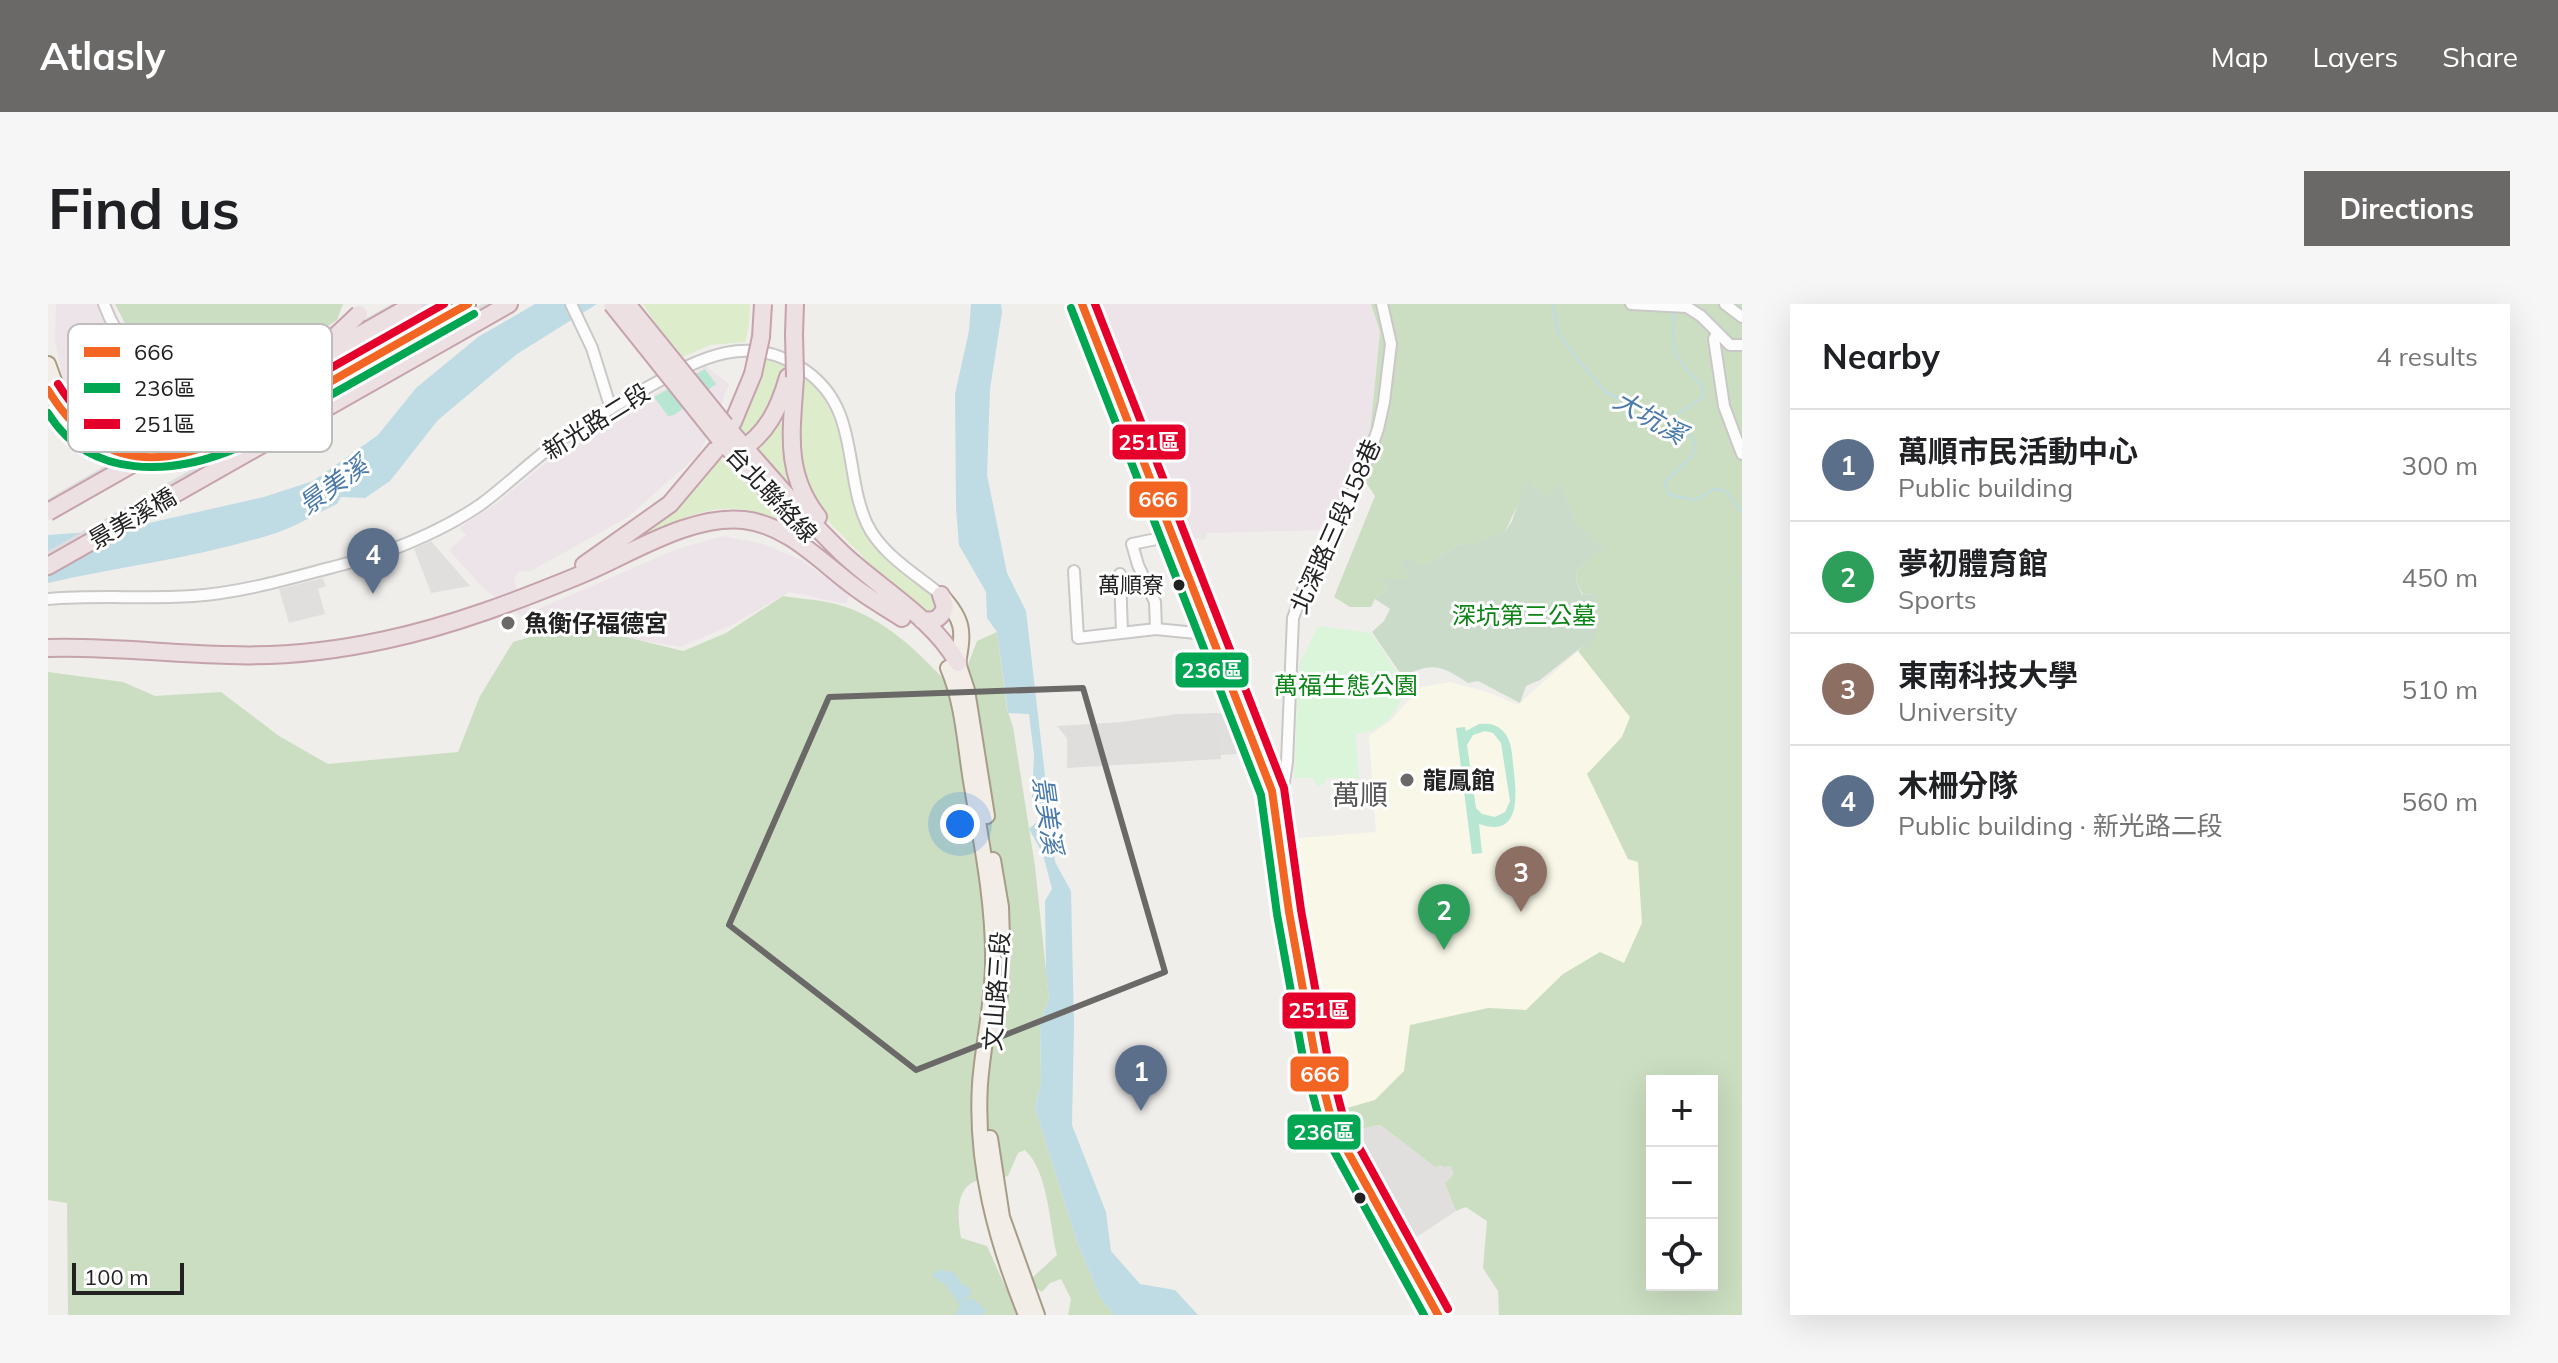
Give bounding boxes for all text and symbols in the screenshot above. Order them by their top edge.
text: Atlasly [40,32,165,80]
text: Map [2211,39,2268,74]
text: Layers [2312,39,2398,74]
text: Share [2442,39,2518,74]
button: Directions [2304,171,2510,246]
text: Find us [48,173,240,243]
legend [68,324,332,452]
text: Nearby [1822,335,1940,378]
text: 666 [134,338,174,366]
text: 4 results [2376,340,2478,373]
text: 236區 [134,374,196,402]
street label: 新光路二段 [537,376,655,466]
water label: 大坑溪 [1608,383,1695,453]
text: 251區 [134,410,196,438]
line badge: 251區 [1111,423,1187,461]
text: 251區 [1118,428,1180,456]
text: 萬順市民活動中心 [1898,432,2138,470]
street label: 北深路三段158巷 [1283,434,1387,618]
street label: 台北聯絡線 [720,440,824,548]
water label: 景美溪 [292,446,377,521]
text: 1 [1840,449,1856,482]
text: 300 m [2402,449,2478,482]
text: Public building [1898,471,2073,504]
line badge: 666 [1128,480,1189,519]
street label: 景美溪橋 [83,481,181,555]
text: 666 [1138,485,1178,513]
pin: 4 [347,528,399,594]
text: 夢初體育館 [1898,544,2048,582]
text: 2 [1840,561,1856,594]
text: 450 m [2402,561,2478,594]
place label: 萬順寮 [1098,571,1164,599]
marker: 萬順寮 [1171,577,1187,593]
text: Sports [1898,583,1977,616]
park label: 深坑第三公墓 [1452,600,1596,630]
place label: 魚衡仔福德宮 [524,608,668,638]
marker: 魚衡仔福德宮 [499,614,517,632]
line badge: 236區 [1174,651,1250,689]
text: 236區 [1181,656,1243,684]
text: 東南科技大學 [1898,656,2078,694]
park label: 萬福生態公園 [1274,670,1418,700]
text: 3 [1840,673,1856,706]
text: 510 m [2402,673,2478,706]
text: University [1898,695,2018,728]
place label: 龍鳳館 [1423,765,1495,795]
text: 木柵分隊 [1898,766,2018,804]
marker: 龍鳳館 [1398,771,1416,789]
water label: 景美溪 [1026,774,1070,860]
district label: 萬順 [1332,777,1388,812]
text: 4 [1840,785,1856,818]
text: 560 m [2402,785,2478,818]
your location [940,804,980,844]
text: Public building · 新光路二段 [1898,809,2223,842]
pin: 3 [1495,846,1547,912]
pin: 2 [1418,884,1470,950]
street label: 文山路三段 [977,930,1015,1052]
line badge: 251區 [1281,991,1357,1030]
text: 251區 [1288,996,1350,1024]
pin: 1 [1115,1045,1167,1111]
line badge: 666 [1289,1055,1350,1093]
text: 666 [1300,1060,1340,1088]
map controls [1646,1075,1718,1291]
button: + [1646,1075,1718,1147]
line badge: 236區 [1286,1113,1362,1151]
text: 236區 [1293,1118,1355,1146]
button: − [1646,1147,1718,1219]
unlabelled marker [1352,1190,1368,1206]
button: locate [1646,1219,1718,1291]
scale bar [72,1259,184,1295]
text: 100 m [84,1263,149,1291]

